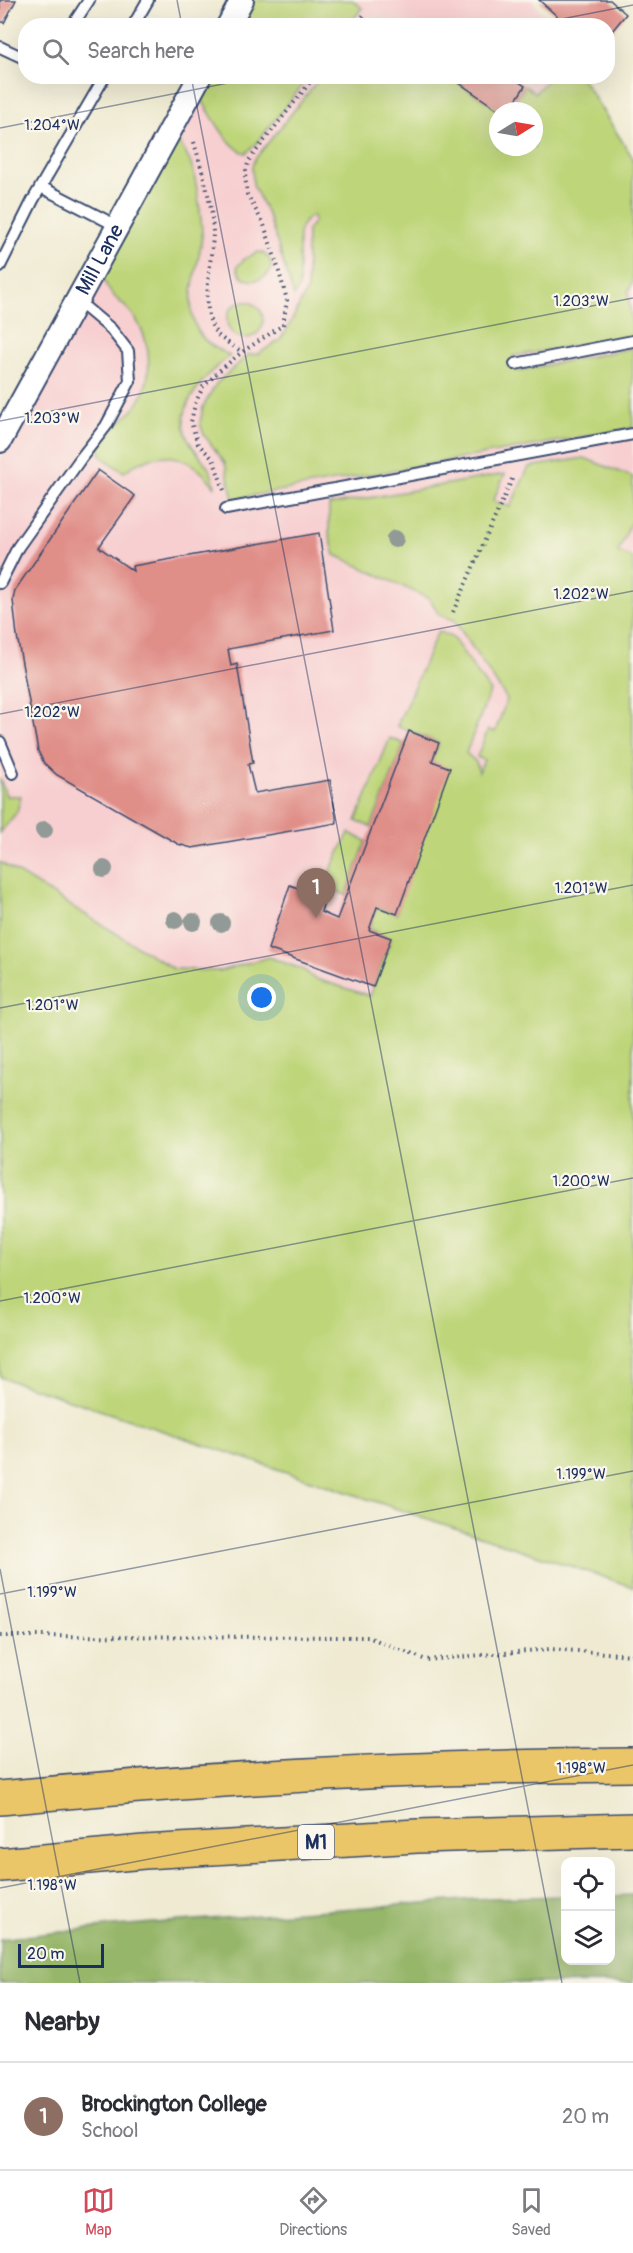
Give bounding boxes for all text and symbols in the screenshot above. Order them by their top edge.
search box [18,18,615,84]
icon: search [39,35,72,68]
text: Search here [87,37,194,65]
north arrow [489,102,543,156]
text: 1.204°W [24,116,80,135]
street label: Mill Lane [70,219,130,300]
text: 1.203°W [553,292,609,311]
text: 1.203°W [24,409,80,428]
text: 1.202°W [553,585,609,604]
text: 1.202°W [24,703,80,722]
pin: 1 [296,868,336,918]
text: 1.201°W [554,879,608,898]
your location [247,983,276,1012]
text: 1.201°W [25,996,79,1015]
text: 1.200°W [552,1172,610,1191]
text: 1.200°W [23,1289,81,1308]
text: 1.199°W [556,1465,606,1484]
text: 1.199°W [27,1583,77,1602]
text: 1.198°W [556,1759,606,1778]
road number: M1 [298,1825,334,1859]
map controls [561,1857,615,1965]
button: locate [561,1857,615,1911]
text: 1.198°W [27,1876,77,1895]
button: layers [561,1911,615,1965]
scale bar [18,1941,104,1968]
text: 20 m [27,1944,65,1964]
text: Nearby [24,2006,100,2038]
text: Brockington College [81,2090,267,2118]
text: 1 [40,2104,47,2129]
text: 20 m [562,2104,609,2129]
text: School [81,2118,138,2143]
tab: Map [82,2184,115,2240]
tab: Directions [279,2184,347,2240]
tab: Saved [511,2184,551,2240]

